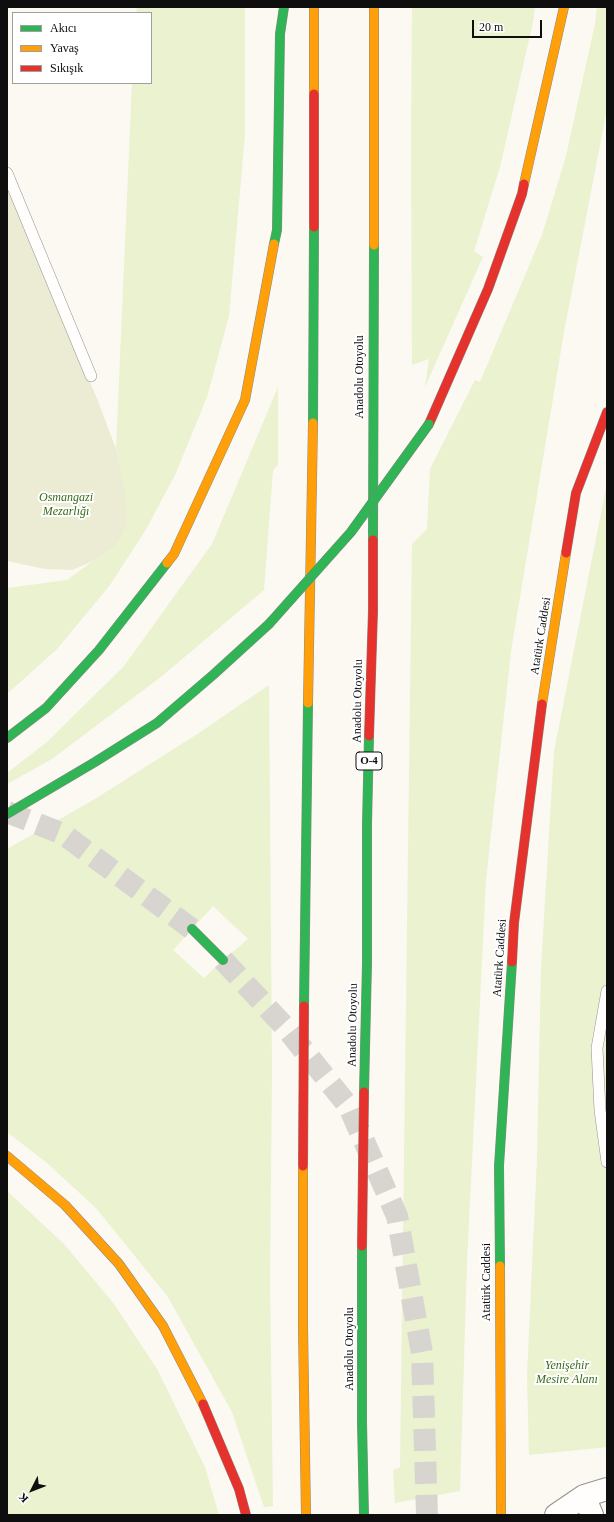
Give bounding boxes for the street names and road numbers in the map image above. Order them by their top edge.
street label: Anadolu Otoyolu [353,335,367,419]
street label: Atatürk Caddesi [528,596,554,676]
street label: Anadolu Otoyolu [350,659,366,743]
road number: O-4 [356,752,382,770]
street label: Atatürk Caddesi [490,918,510,998]
street label: Anadolu Otoyolu [345,983,361,1067]
street label: Atatürk Caddesi [480,1243,494,1321]
street label: Anadolu Otoyolu [343,1307,357,1391]

